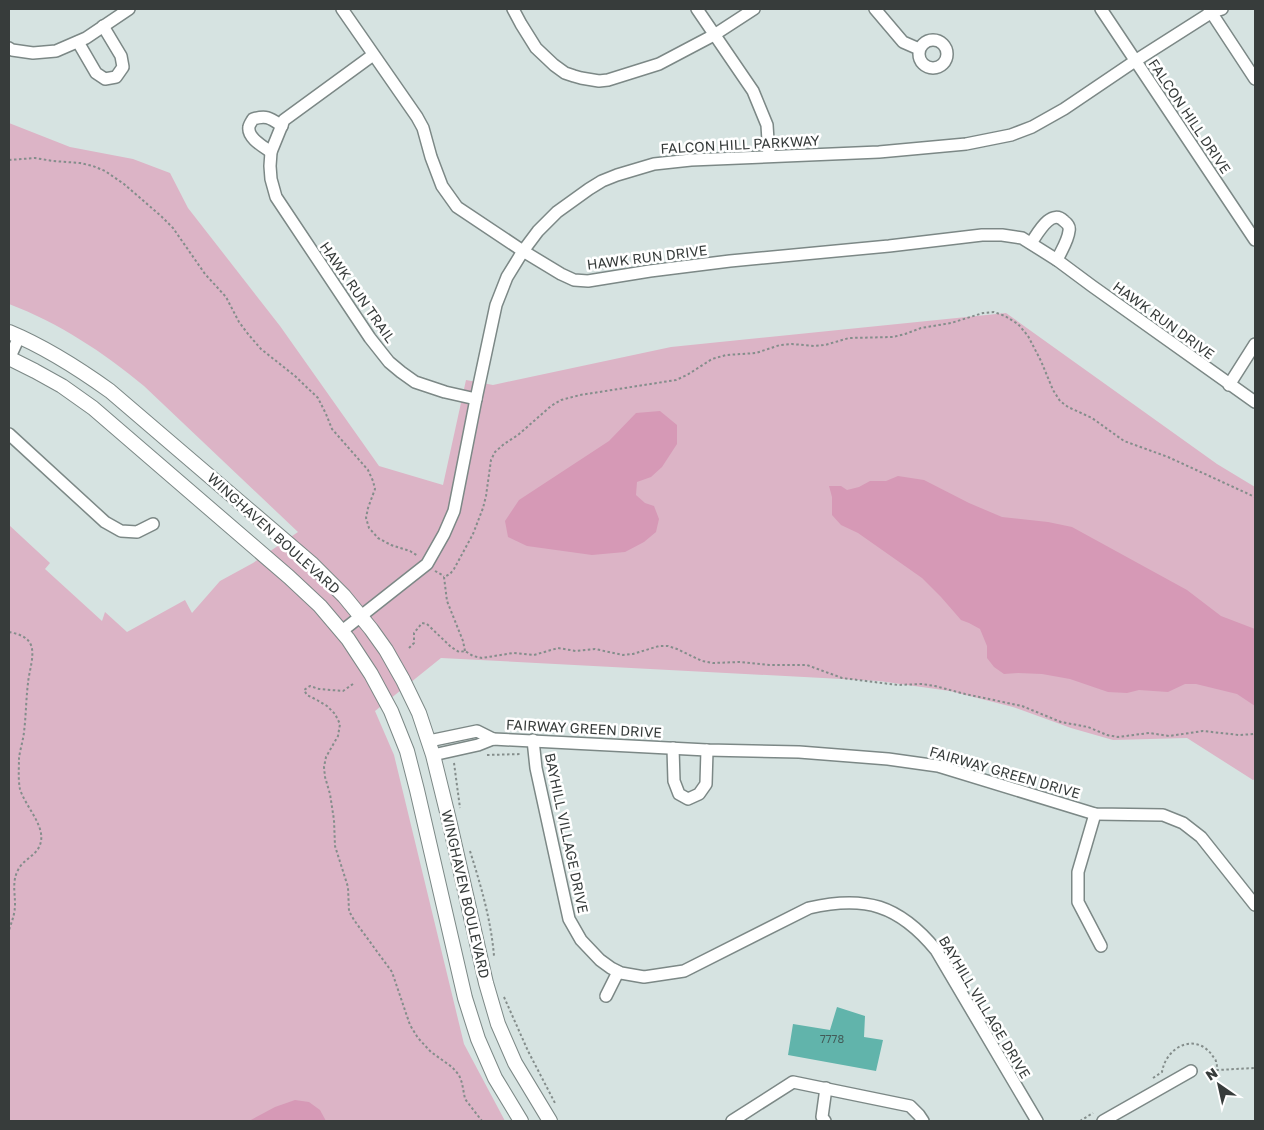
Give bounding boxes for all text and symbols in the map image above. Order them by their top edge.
street label: FALCON HILL DRIVE [1145,56,1235,176]
street label: FALCON HILL PARKWAY [660,131,820,157]
street label: HAWK RUN TRAIL [317,238,399,346]
street label: HAWK RUN DRIVE [586,241,708,273]
street label: HAWK RUN DRIVE [1110,278,1218,362]
street label: WINGHAVEN BOULEVARD [204,469,344,597]
street label: FAIRWAY GREEN DRIVE [506,715,662,741]
street label: FAIRWAY GREEN DRIVE [928,742,1082,802]
street label: BAYHILL VILLAGE DRIVE [542,751,592,915]
street label: WINGHAVEN BOULEVARD [438,808,494,980]
street label: BAYHILL VILLAGE DRIVE [936,933,1034,1081]
house number: 7778 [820,1032,844,1045]
north arrow [1194,1060,1244,1110]
text: N [1202,1064,1221,1084]

